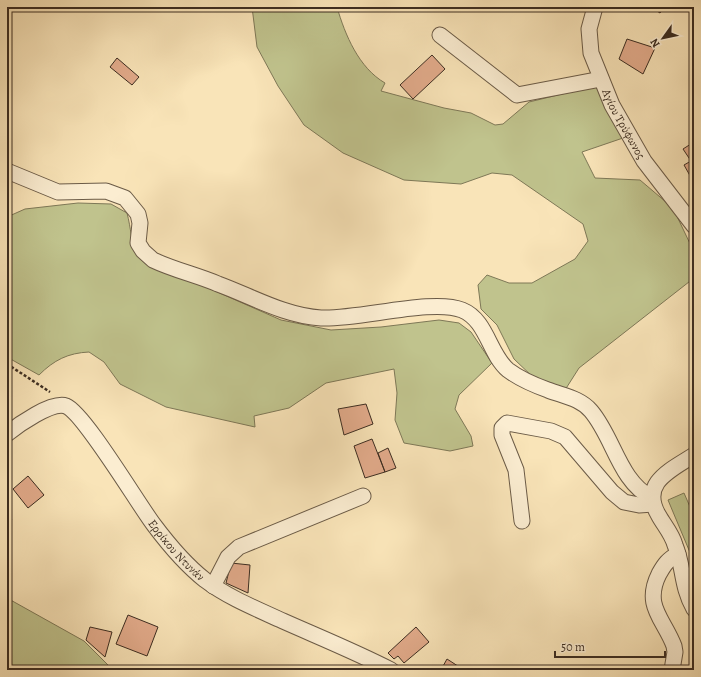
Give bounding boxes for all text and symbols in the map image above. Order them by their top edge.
north arrow [643,18,683,58]
text: N [647,36,664,51]
street label: Αγίου Τρύφωνος [598,86,649,162]
street label: Ερρίκου Ντυνάν [144,516,208,585]
scale bar [555,633,665,659]
text: 50 m [561,639,585,655]

